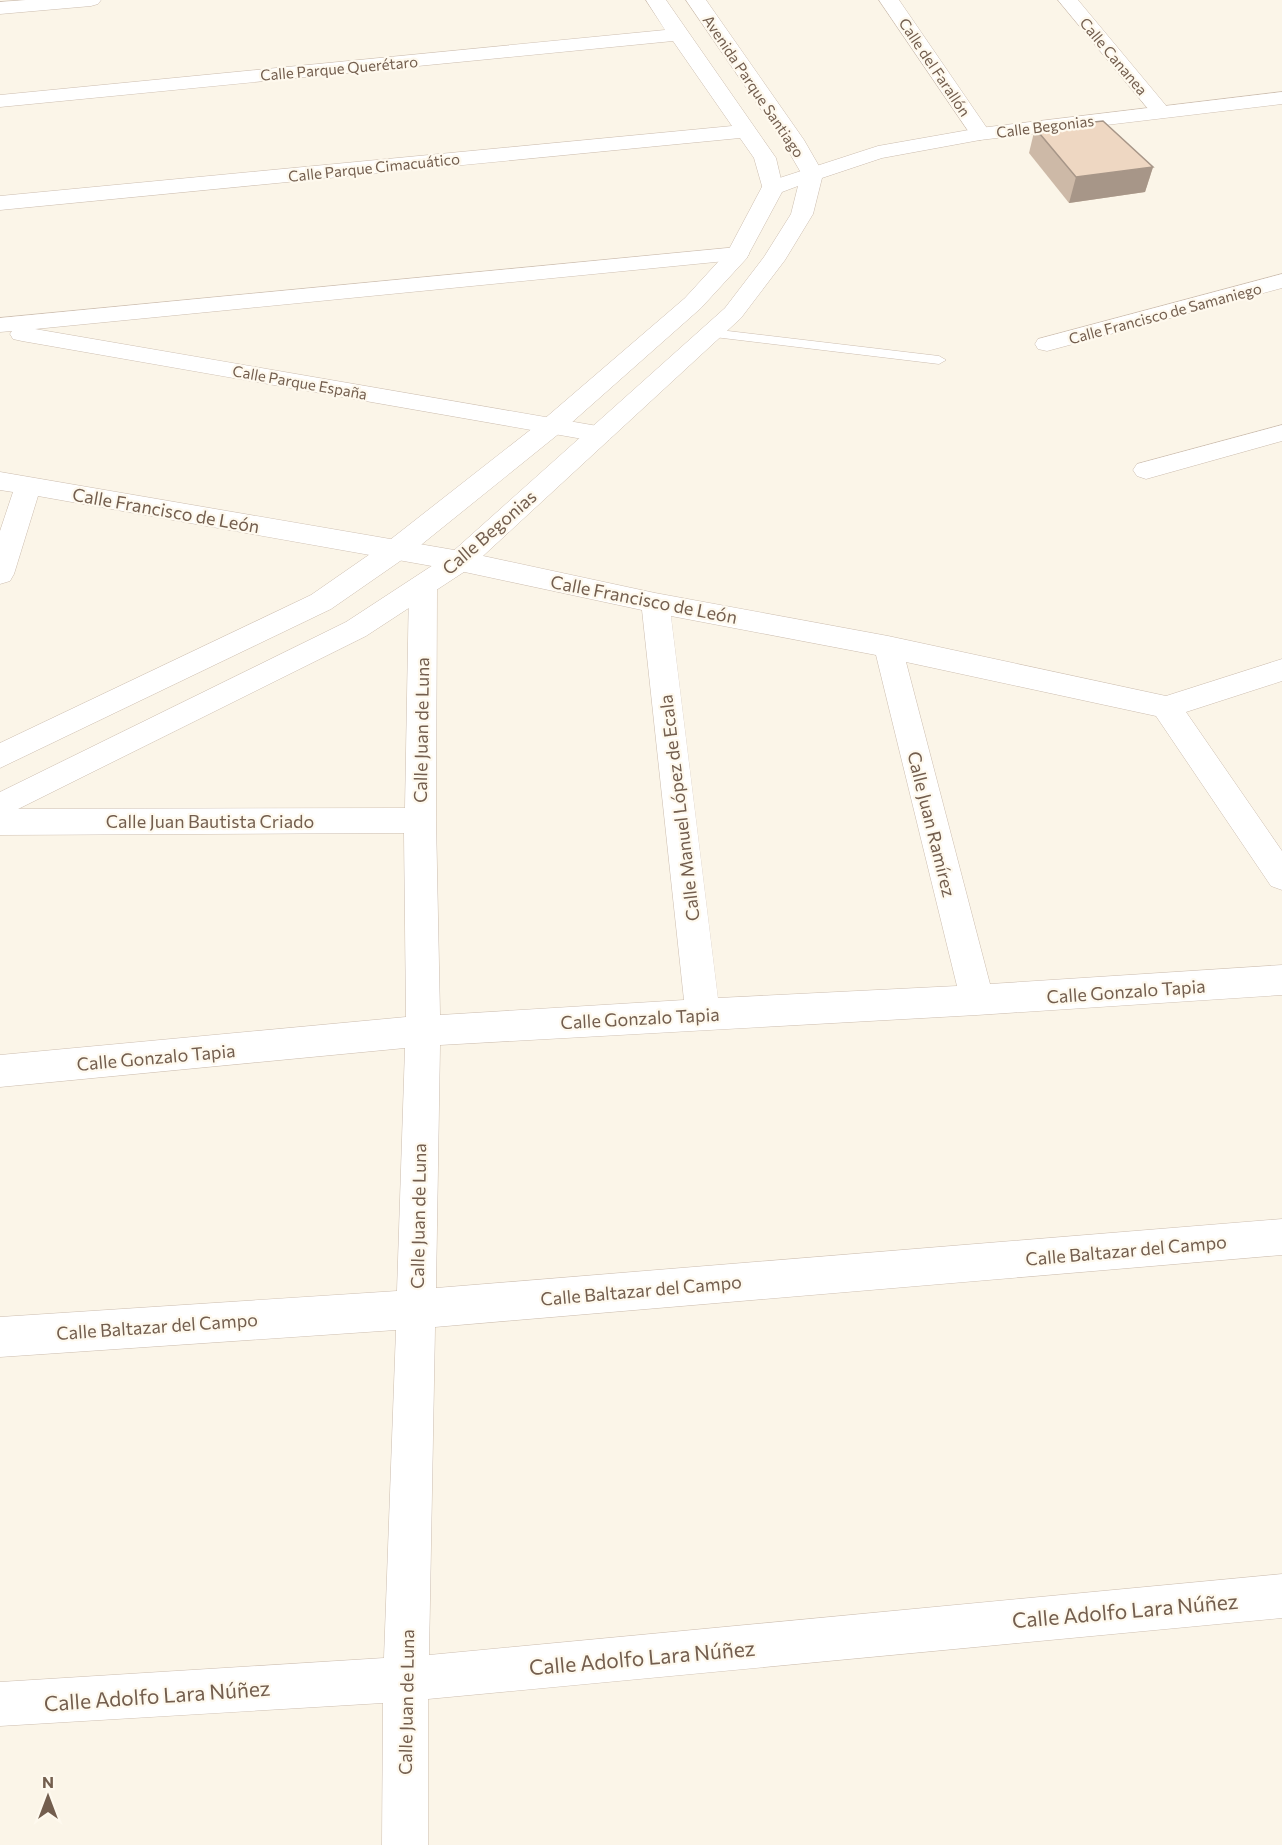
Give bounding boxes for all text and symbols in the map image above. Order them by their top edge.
street label: Avenida Parque Santiago [700,11,808,161]
street label: Calle del Farallón [895,14,975,120]
street label: Calle Cananea [1076,14,1152,98]
street label: Calle Parque Querétaro [259,52,419,84]
street label: Calle Begonias [995,111,1095,141]
street label: Calle Parque Cimacuático [287,149,461,185]
street label: Calle Francisco de Samaniego [1067,279,1263,347]
street label: Calle Parque España [231,361,369,403]
street label: Calle Francisco de León [71,483,261,537]
street label: Calle Begonias [437,485,541,579]
street label: Calle Francisco de León [549,570,739,628]
street label: Calle Juan de Luna [409,657,433,803]
street label: Calle Manuel López de Ecala [654,693,704,923]
street label: Calle Juan Ramírez [903,749,961,899]
street label: Calle Juan Bautista Criado [106,810,314,832]
street label: Calle Gonzalo Tapia [1046,974,1206,1008]
street label: Calle Gonzalo Tapia [560,1003,720,1033]
street label: Calle Gonzalo Tapia [76,1039,236,1075]
street label: Calle Juan de Luna [406,1143,430,1289]
street label: Calle Baltazar del Campo [1024,1230,1228,1270]
street label: Calle Baltazar del Campo [539,1270,743,1310]
street label: Calle Baltazar del Campo [55,1308,259,1344]
street label: Calle Adolfo Lara Núñez [1011,1588,1239,1632]
street label: Calle Juan de Luna [394,1629,418,1775]
street label: Calle Adolfo Lara Núñez [528,1635,756,1679]
street label: Calle Adolfo Lara Núñez [43,1675,271,1715]
north arrow [18,1767,78,1827]
text: N [42,1772,54,1791]

